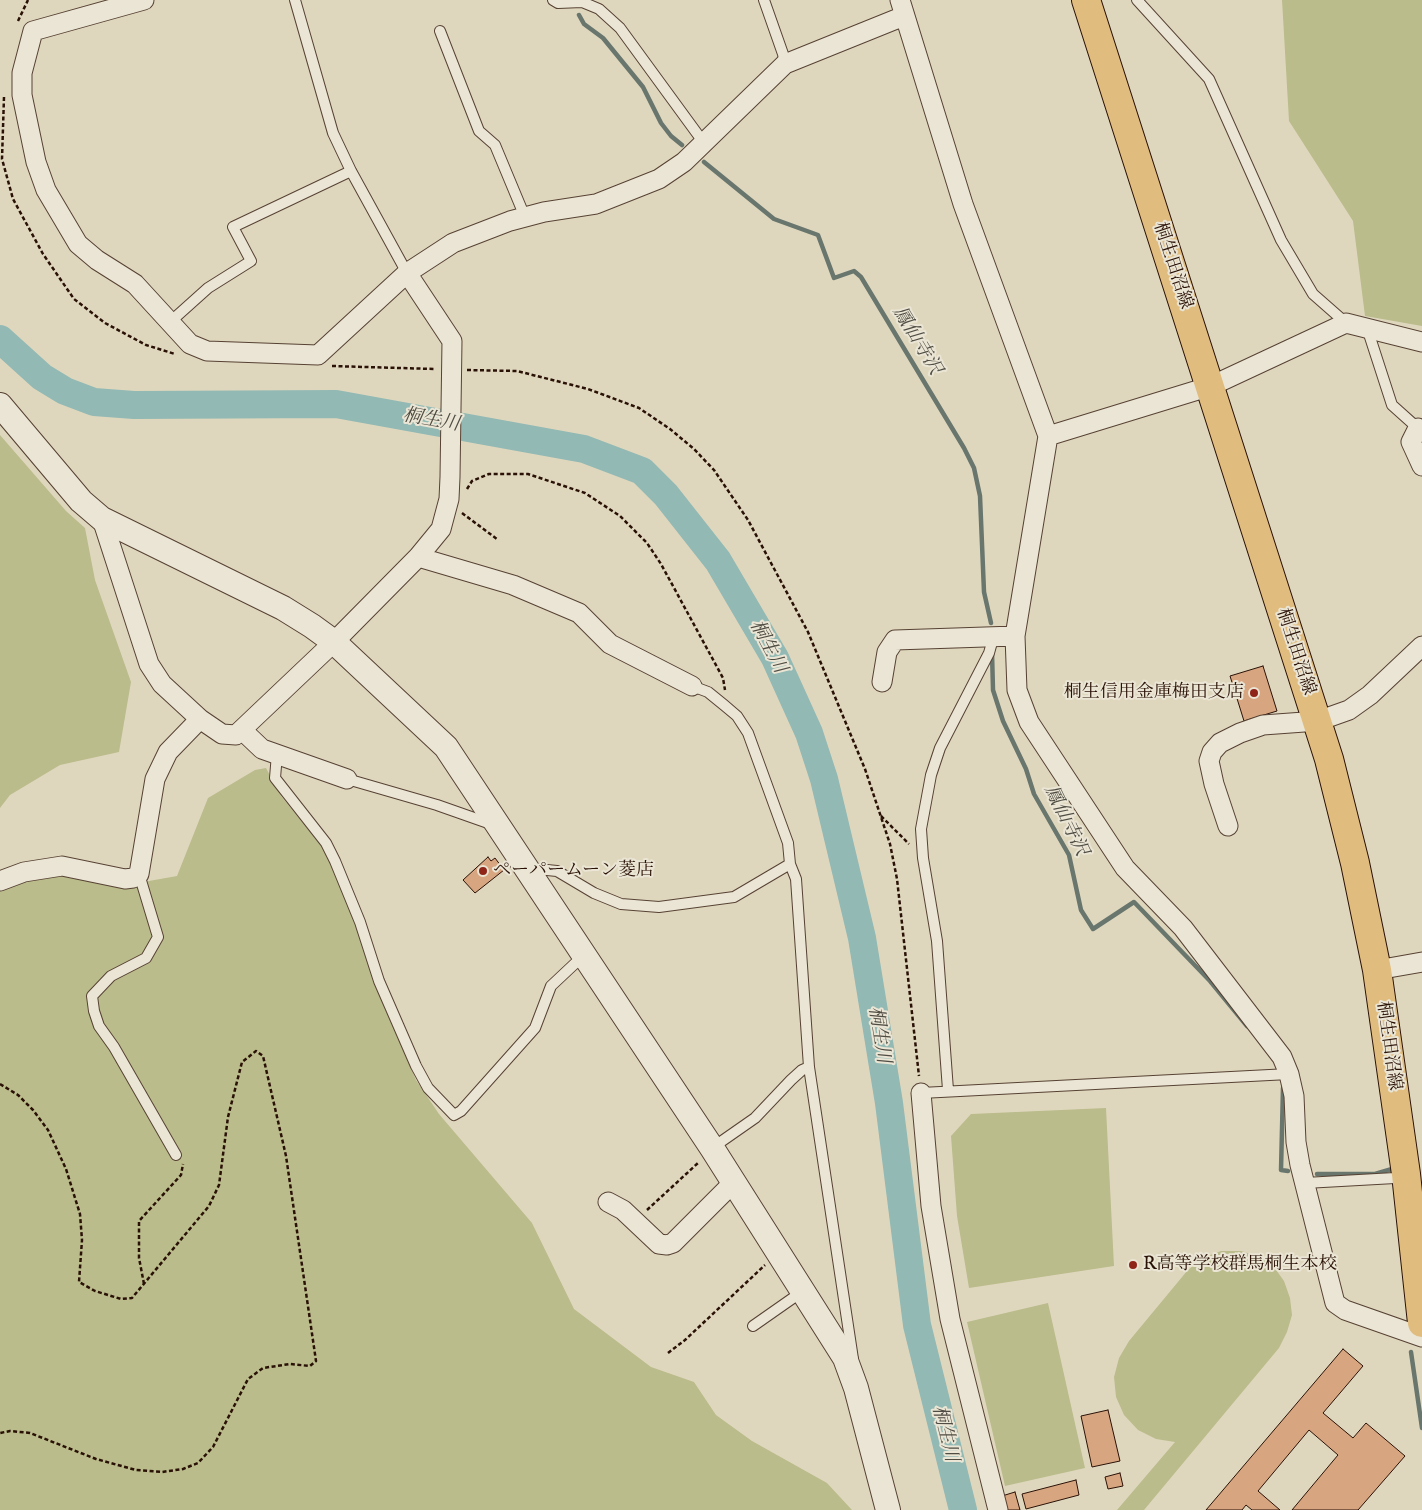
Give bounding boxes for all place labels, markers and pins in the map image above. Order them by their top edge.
place label: 桐生信用金庫梅田支店 [1064,682,1244,704]
marker: 桐生信用金庫梅田支店 [1248,687,1260,699]
place label: ペーパームーン菱店 [493,860,654,882]
marker: ペーパームーン菱店 [477,865,489,877]
place label: R高等学校群馬桐生本校 [1143,1254,1337,1276]
marker: R高等学校群馬桐生本校 [1127,1259,1139,1271]

